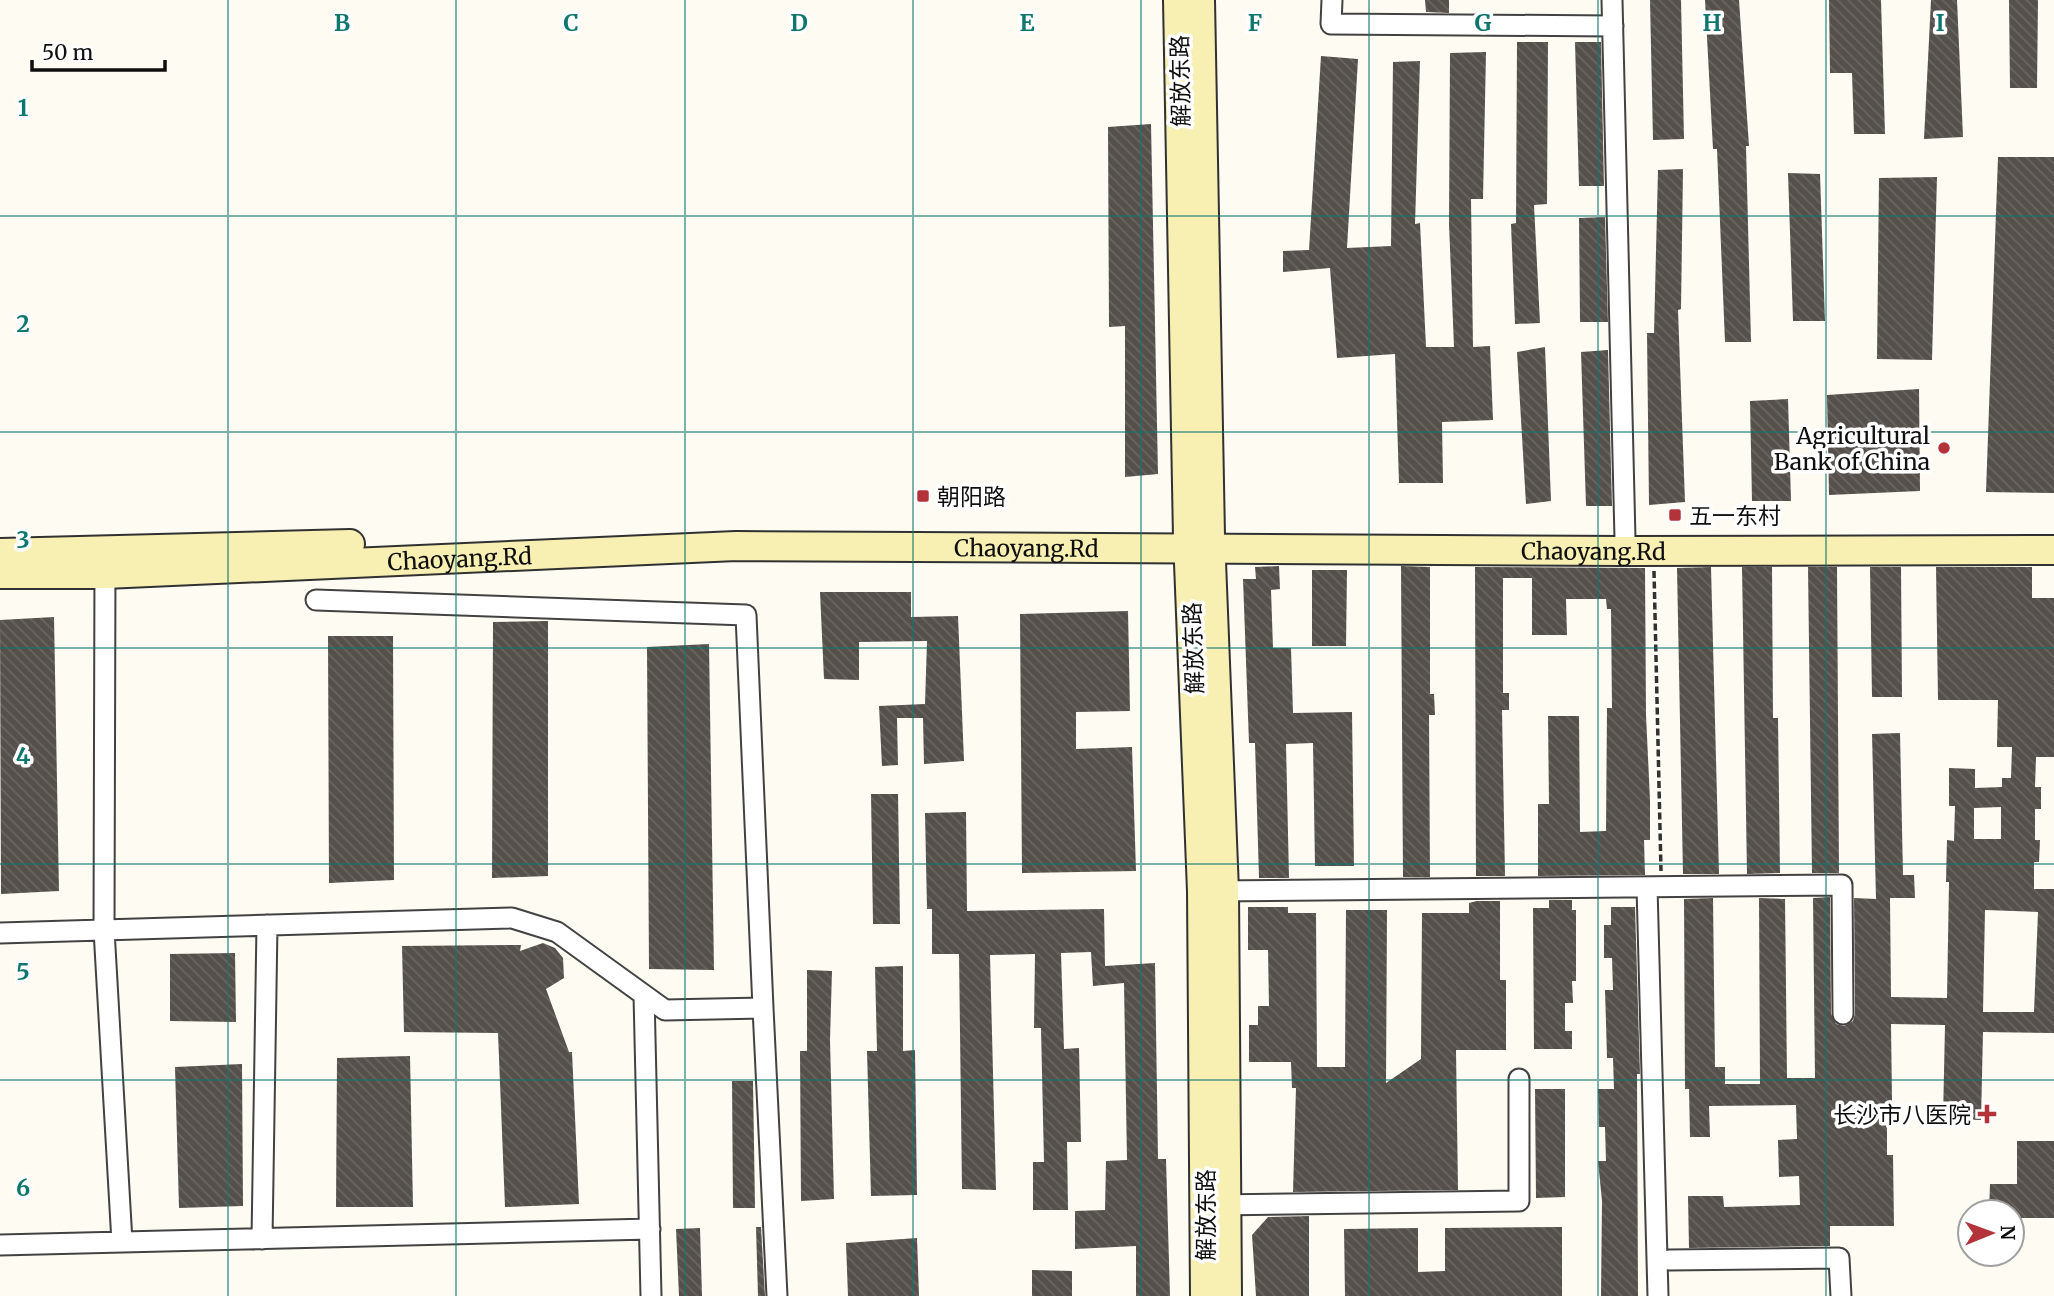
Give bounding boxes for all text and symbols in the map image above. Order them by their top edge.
text: B [334,8,350,37]
text: C [563,8,579,37]
text: D [790,8,808,37]
text: E [1019,8,1035,37]
text: F [1248,8,1262,37]
text: G [1475,8,1492,37]
text: H [1703,8,1722,37]
text: I [1935,8,1945,37]
scale bar [32,28,164,72]
street label: 解放东路 [1165,35,1195,127]
text: 50 m [42,39,93,66]
text: 1 [18,93,29,122]
text: 2 [16,309,30,338]
place label: Agricultural Bank of China [1774,421,1930,476]
marker: Agricultural Bank of China [1936,440,1952,456]
place label: 朝阳路 [937,482,1006,511]
marker: 朝阳路 [915,488,931,504]
place label: 五一东村 [1689,501,1781,530]
marker: 五一东村 [1667,507,1683,523]
text: 3 [16,525,30,554]
street label: Chaoyang.Rd [954,533,1099,563]
street label: Chaoyang.Rd [1521,536,1666,566]
street label: Chaoyang.Rd [387,541,533,576]
street label: 解放东路 [1177,602,1209,694]
text: 4 [16,741,31,770]
text: 5 [16,957,30,986]
place label: 长沙市八医院 [1833,1100,1971,1129]
marker: 长沙市八医院 [1977,1104,1997,1124]
street label: 解放东路 [1191,1169,1220,1261]
text: 6 [16,1173,30,1202]
north arrow [1956,1198,2026,1268]
text: N [1996,1225,2020,1240]

